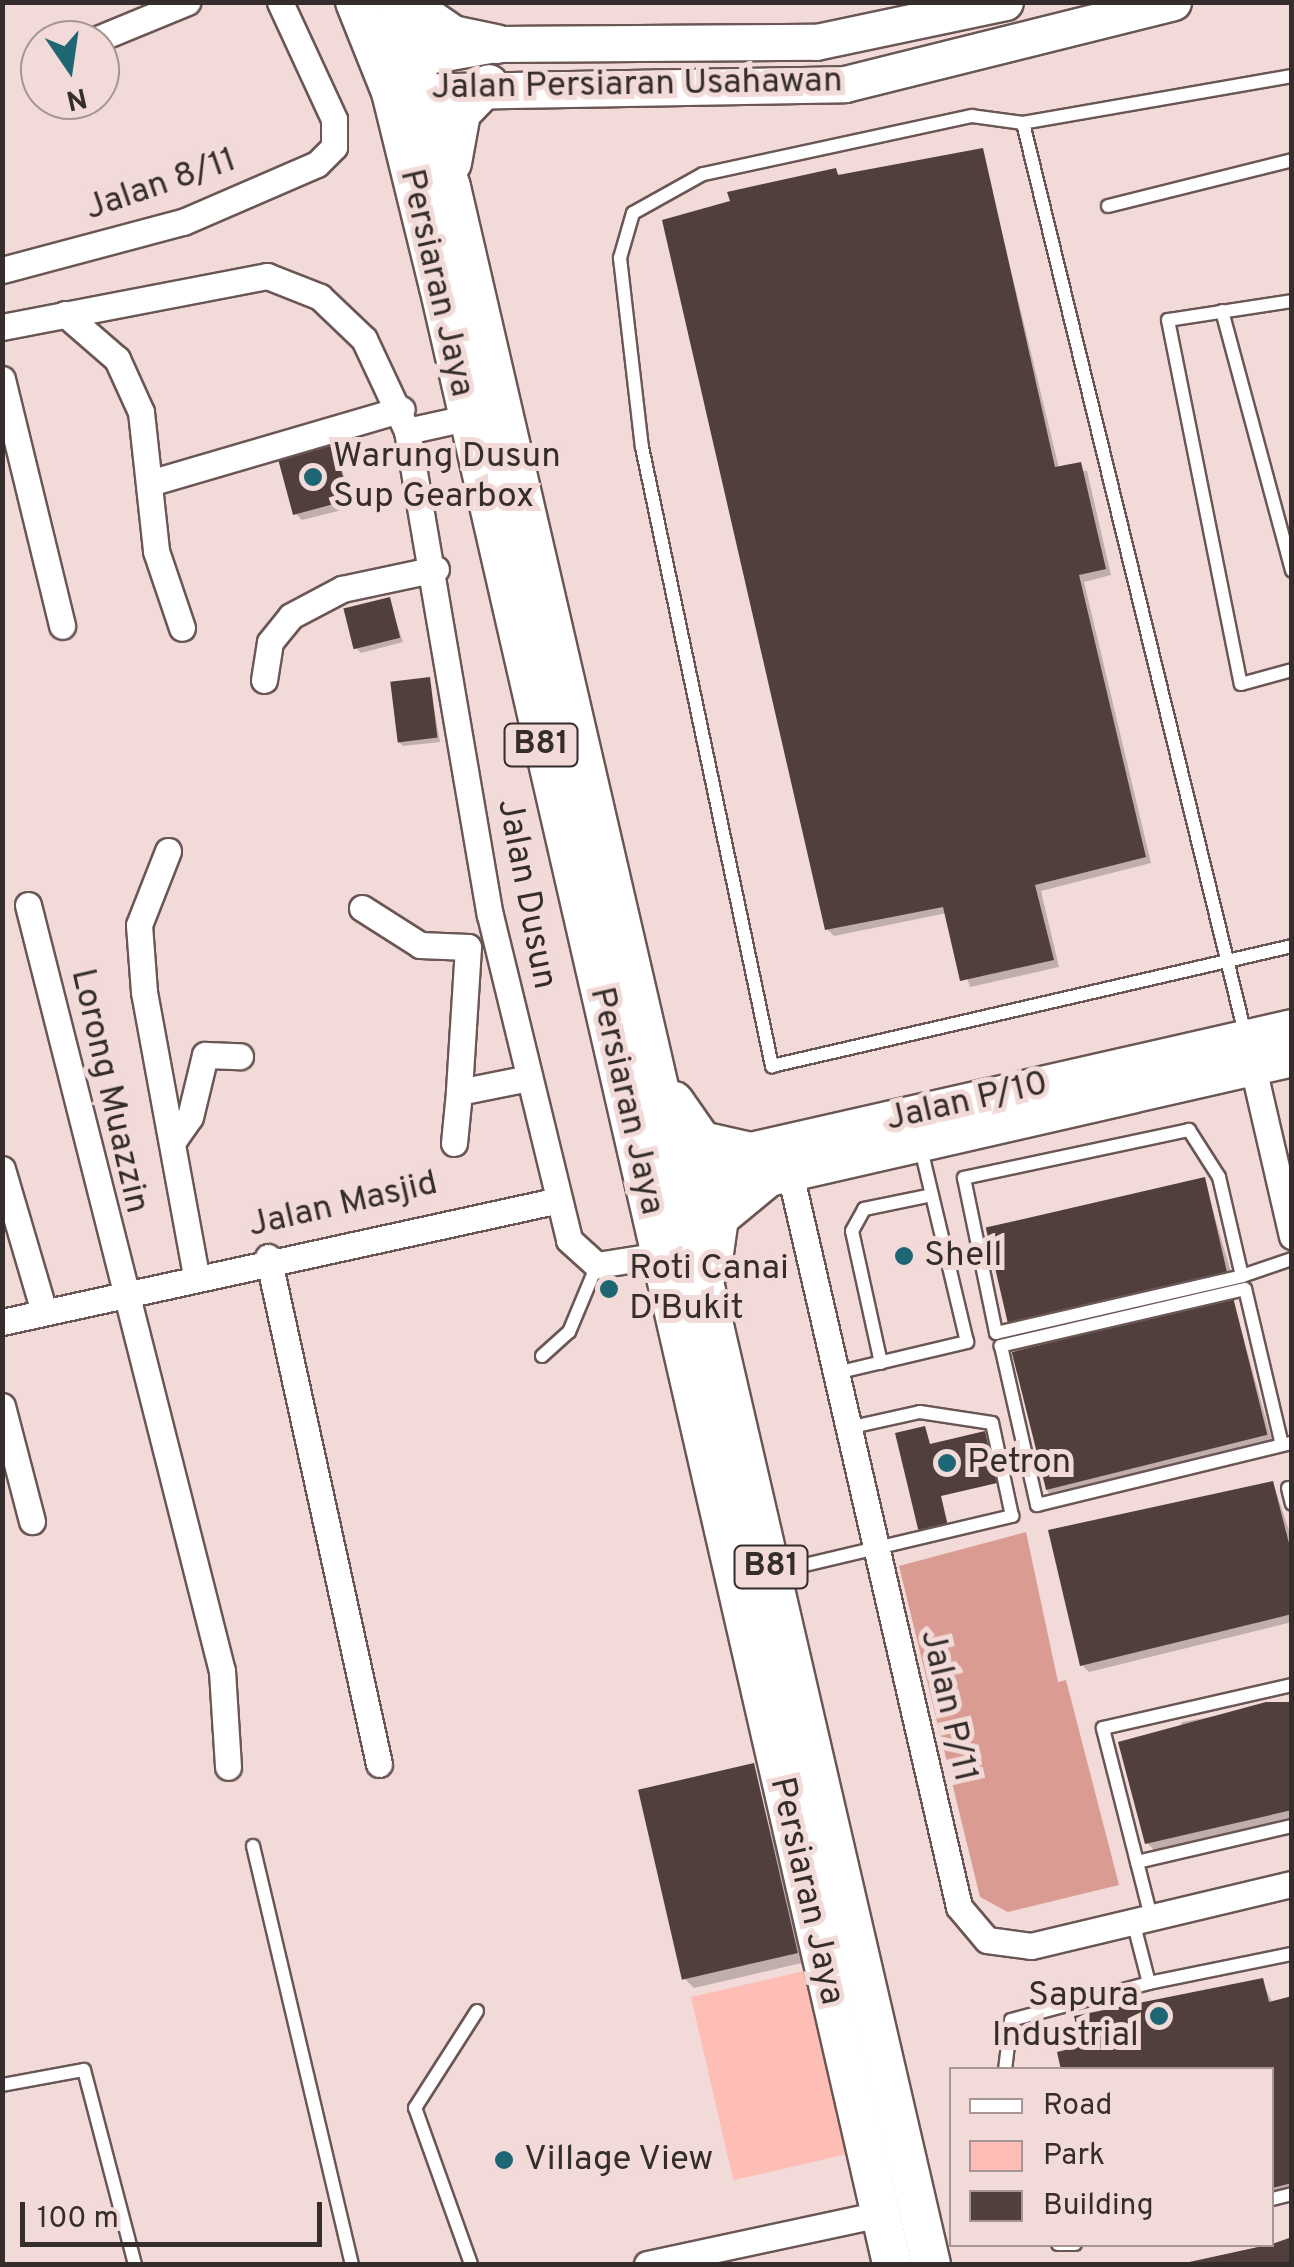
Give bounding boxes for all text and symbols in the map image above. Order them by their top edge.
north arrow [20,20,120,120]
street label: Jalan Persiaran Usahawan [431,60,843,110]
text: N [62,77,90,117]
street label: Jalan 8/11 [80,140,242,230]
street label: Persiaran Jaya [389,165,483,401]
place label: Warung Dusun Sup Gearbox [333,436,561,518]
marker: Warung Dusun Sup Gearbox [302,466,324,488]
road number: B81 [504,718,578,772]
street label: Jalan Dusun [487,795,565,993]
street label: Lorong Muazzin [60,965,158,1217]
street label: Persiaran Jaya [579,983,673,1219]
street label: Jalan P/10 [882,1063,1052,1141]
street label: Jalan Masjid [244,1163,442,1247]
place label: Shell [924,1235,1002,1277]
marker: Shell [893,1245,915,1267]
place label: Roti Canai D'Bukit [629,1248,789,1330]
marker: Roti Canai D'Bukit [598,1278,620,1300]
place label: Petron [967,1442,1071,1484]
marker: Petron [936,1452,958,1474]
road number: B81 [734,1540,808,1594]
street label: Jalan P/11 [910,1626,986,1786]
street label: Persiaran Jaya [759,1773,853,2009]
place label: Sapura Industrial [992,1975,1139,2057]
marker: Sapura Industrial [1148,2005,1170,2027]
legend [949,2067,1274,2247]
text: Road [1043,2088,1112,2125]
text: Park [1043,2138,1105,2175]
place label: Village View [524,2139,715,2181]
marker: Village View [493,2149,515,2171]
scale bar [25,2182,328,2244]
text: Building [1043,2188,1154,2225]
text: 100 m [37,2201,119,2238]

